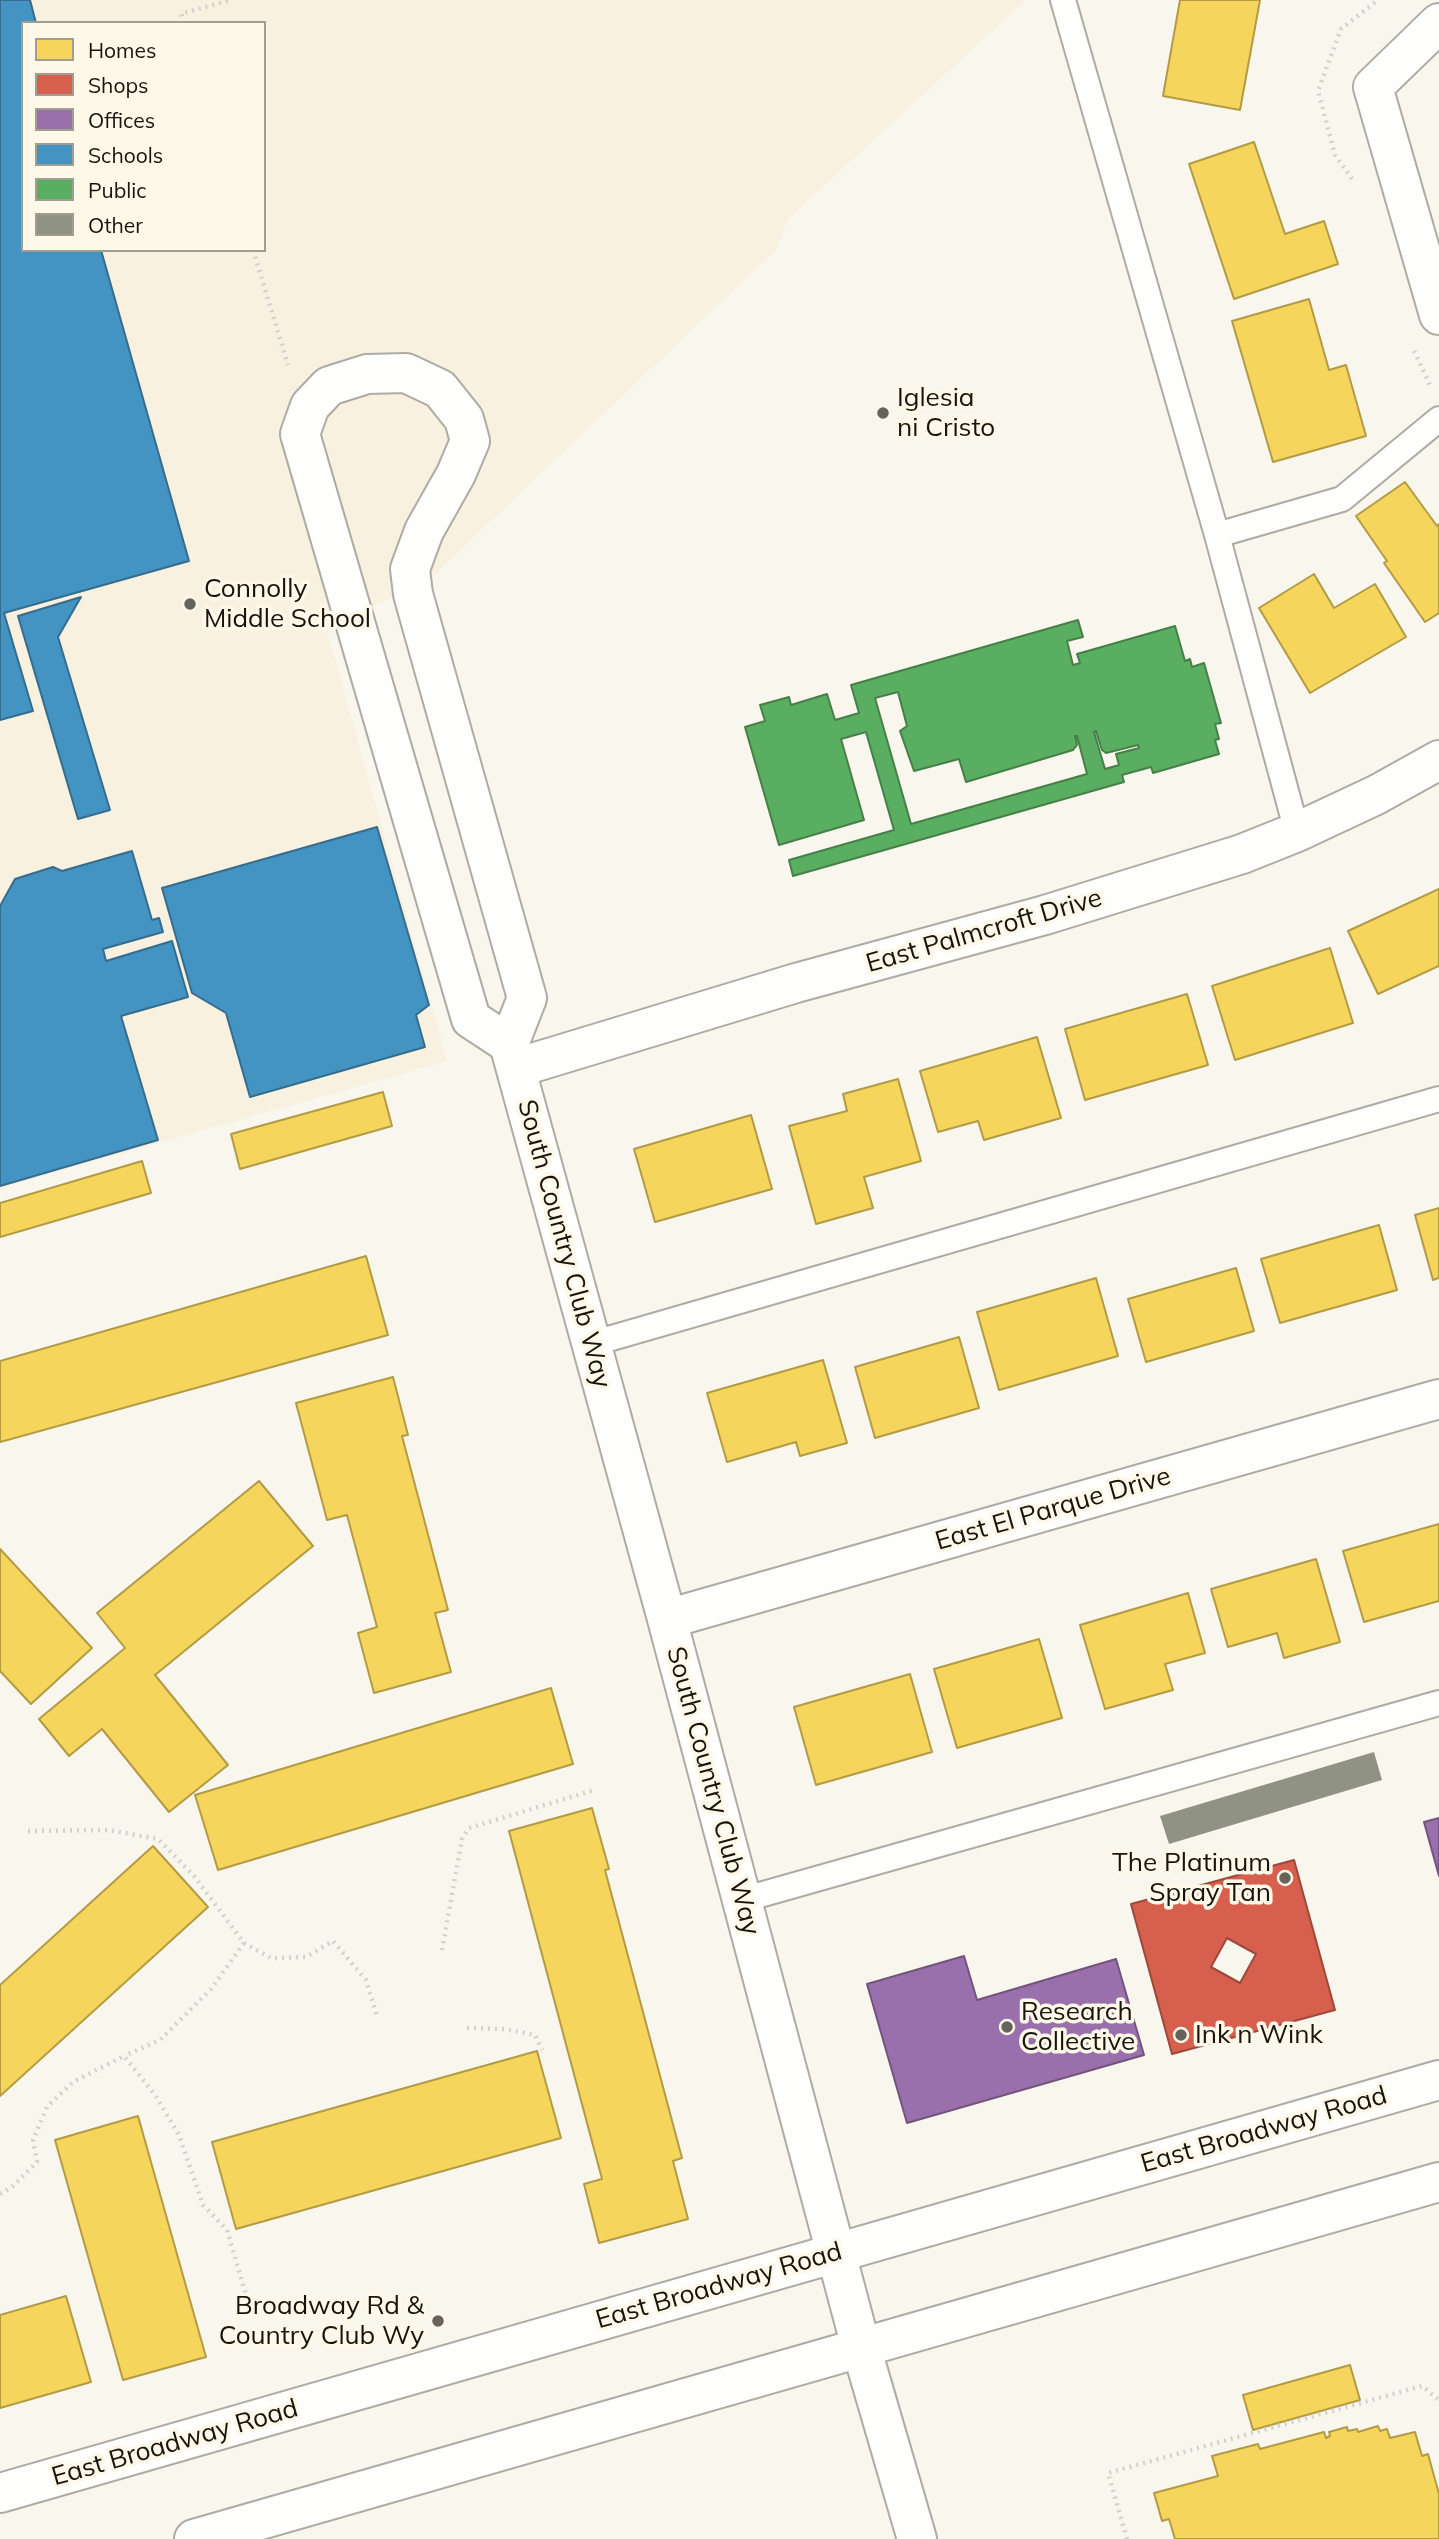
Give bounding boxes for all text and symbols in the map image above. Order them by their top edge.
legend [21,21,266,252]
text: Homes [88,37,156,63]
text: Shops [88,72,148,98]
text: Offices [88,107,155,133]
text: Schools [88,142,163,168]
text: Public [88,177,147,203]
text: Other [88,212,143,238]
place label: Iglesia ni Cristo [897,382,995,444]
marker: Iglesia ni Cristo [875,405,891,421]
place label: Connolly Middle School [204,573,371,634]
marker: Connolly Middle School [182,596,198,612]
street label: East Palmcroft Drive [862,882,1106,980]
street label: South Country Club Way [510,1096,618,1392]
street label: East El Parque Drive [932,1460,1174,1558]
street label: South Country Club Way [659,1643,767,1939]
place label: The Platinum Spray Tan [1112,1847,1271,1909]
marker: The Platinum Spray Tan [1277,1870,1293,1886]
place label: Research Collective [1021,1996,1135,2058]
marker: Research Collective [999,2019,1015,2035]
place label: Ink n Wink [1195,2019,1323,2051]
marker: Ink n Wink [1173,2027,1189,2043]
street label: East Broadway Road [1137,2080,1391,2180]
street label: East Broadway Road [592,2236,846,2336]
place label: Broadway Rd & Country Club Wy [219,2290,424,2352]
marker: Broadway Rd & Country Club Wy [430,2313,446,2329]
street label: East Broadway Road [48,2393,302,2493]

